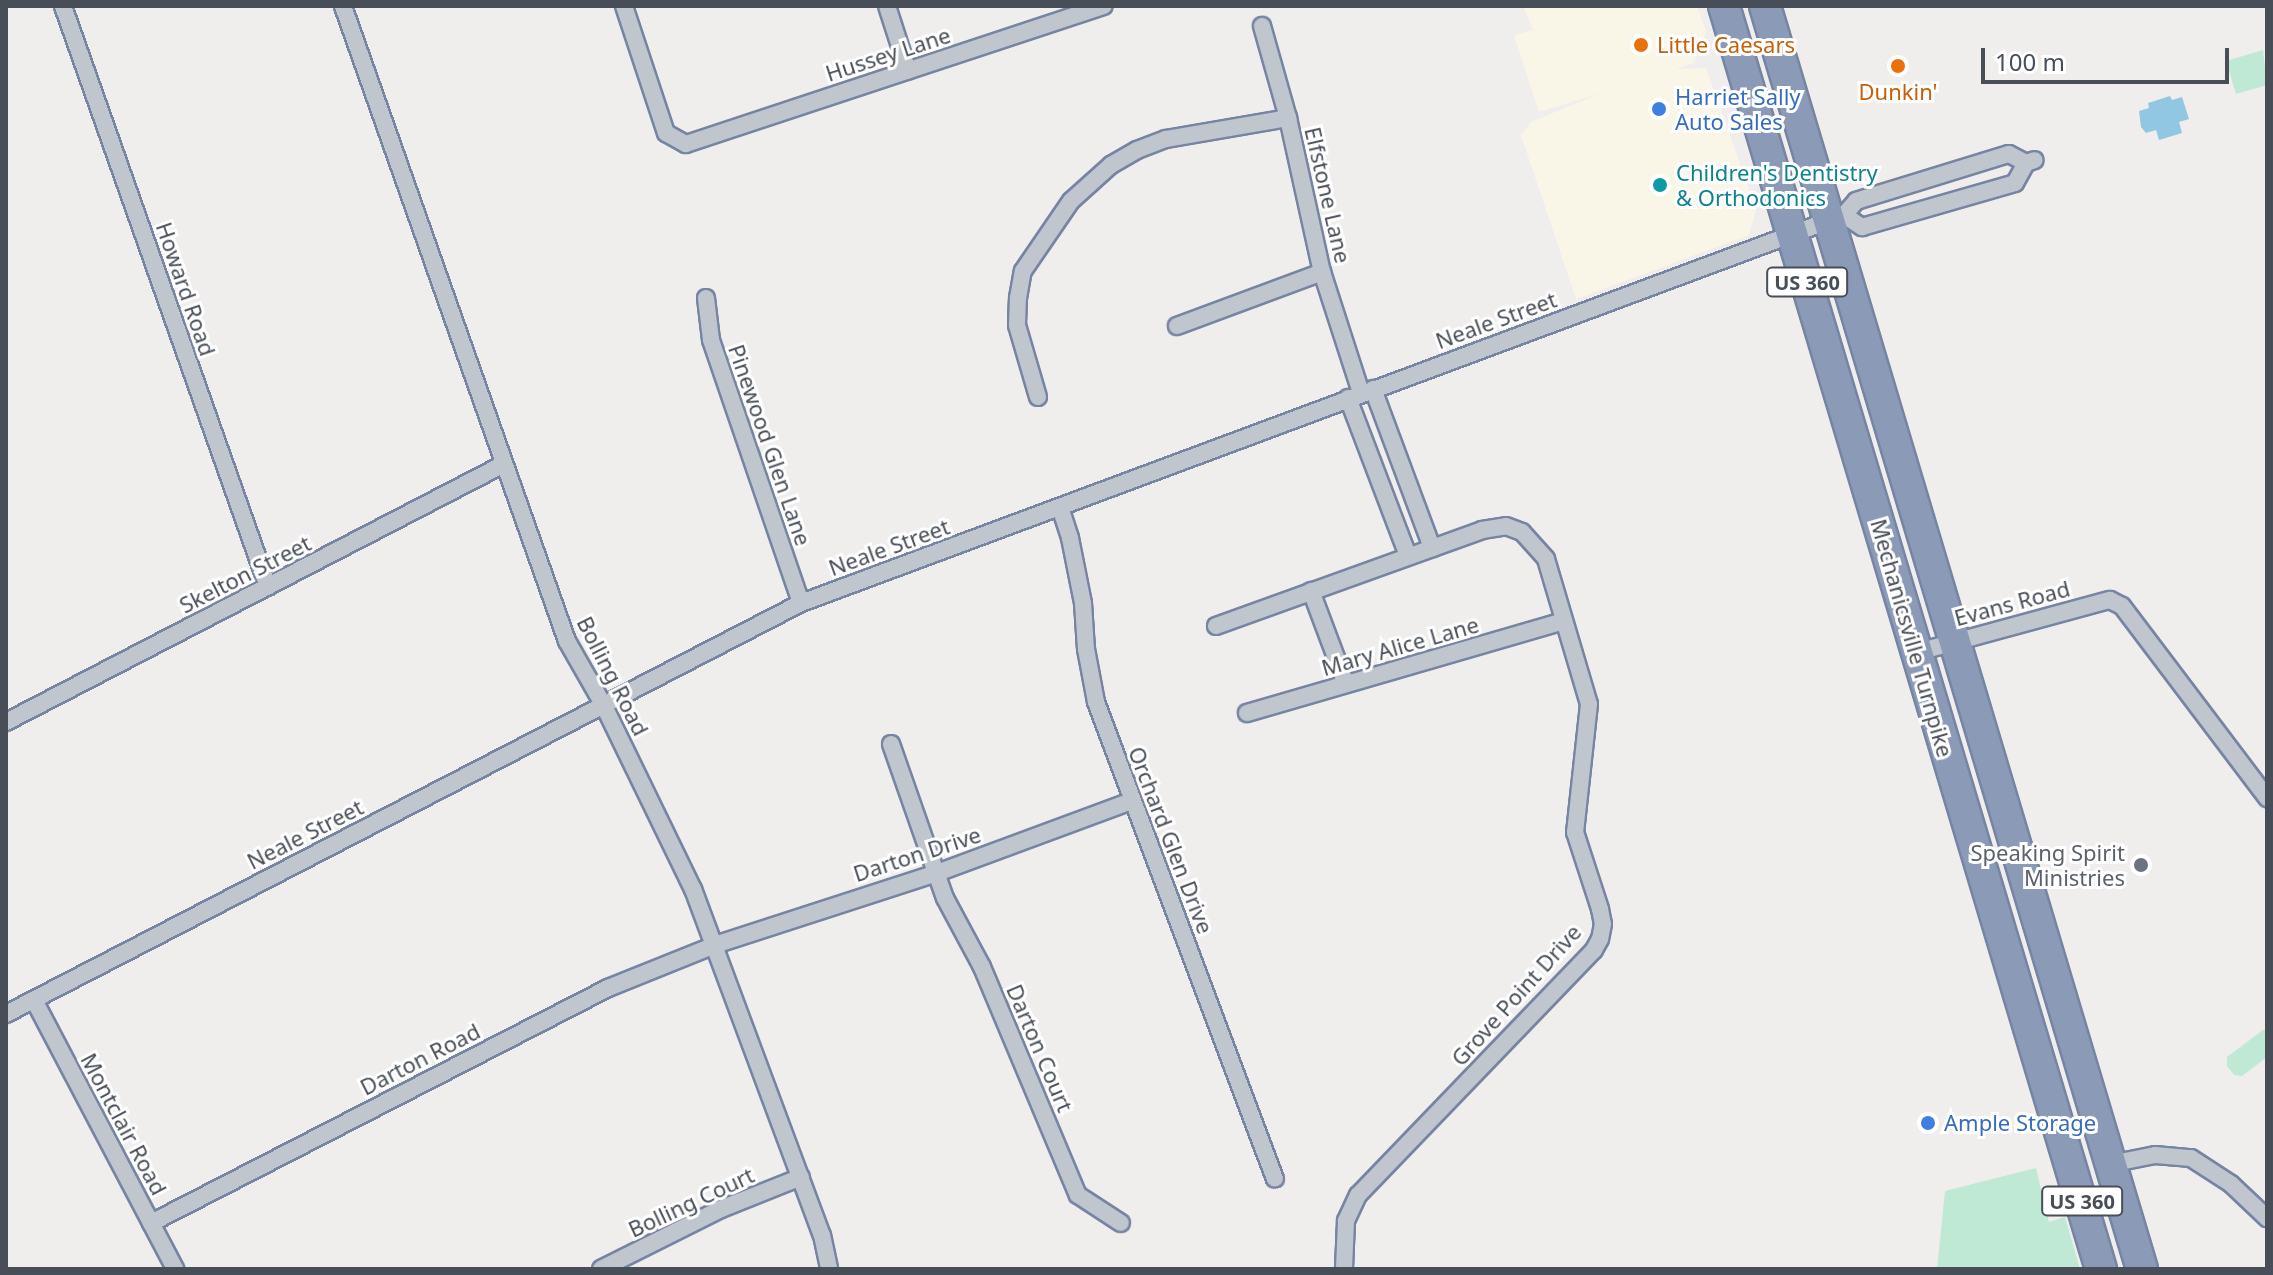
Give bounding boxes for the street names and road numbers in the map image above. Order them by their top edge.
street label: Hussey Lane [822,21,954,87]
street label: Elfstone Lane [1300,124,1356,266]
street label: Howard Road [151,219,221,359]
road number: US 360 [1765,266,1849,298]
street label: Neale Street [1432,286,1560,354]
street label: Pinewood Glen Lane [723,341,817,549]
street label: Neale Street [825,513,953,581]
street label: Mechanicsville Turnpike [1865,516,1959,760]
street label: Skelton Street [175,530,315,618]
street label: Evans Road [1951,575,2073,631]
street label: Mary Alice Lane [1318,611,1482,681]
street label: Bolling Road [572,612,654,740]
street label: Orchard Glen Drive [1123,743,1219,937]
street label: Neale Street [243,793,367,875]
street label: Darton Drive [850,821,984,887]
street label: Grove Point Drive [1446,919,1586,1071]
street label: Darton Court [1001,980,1079,1116]
street label: Darton Road [356,1018,484,1100]
street label: Montclair Road [76,1049,172,1199]
street label: Bolling Court [624,1161,758,1243]
road number: US 360 [2040,1185,2124,1217]

